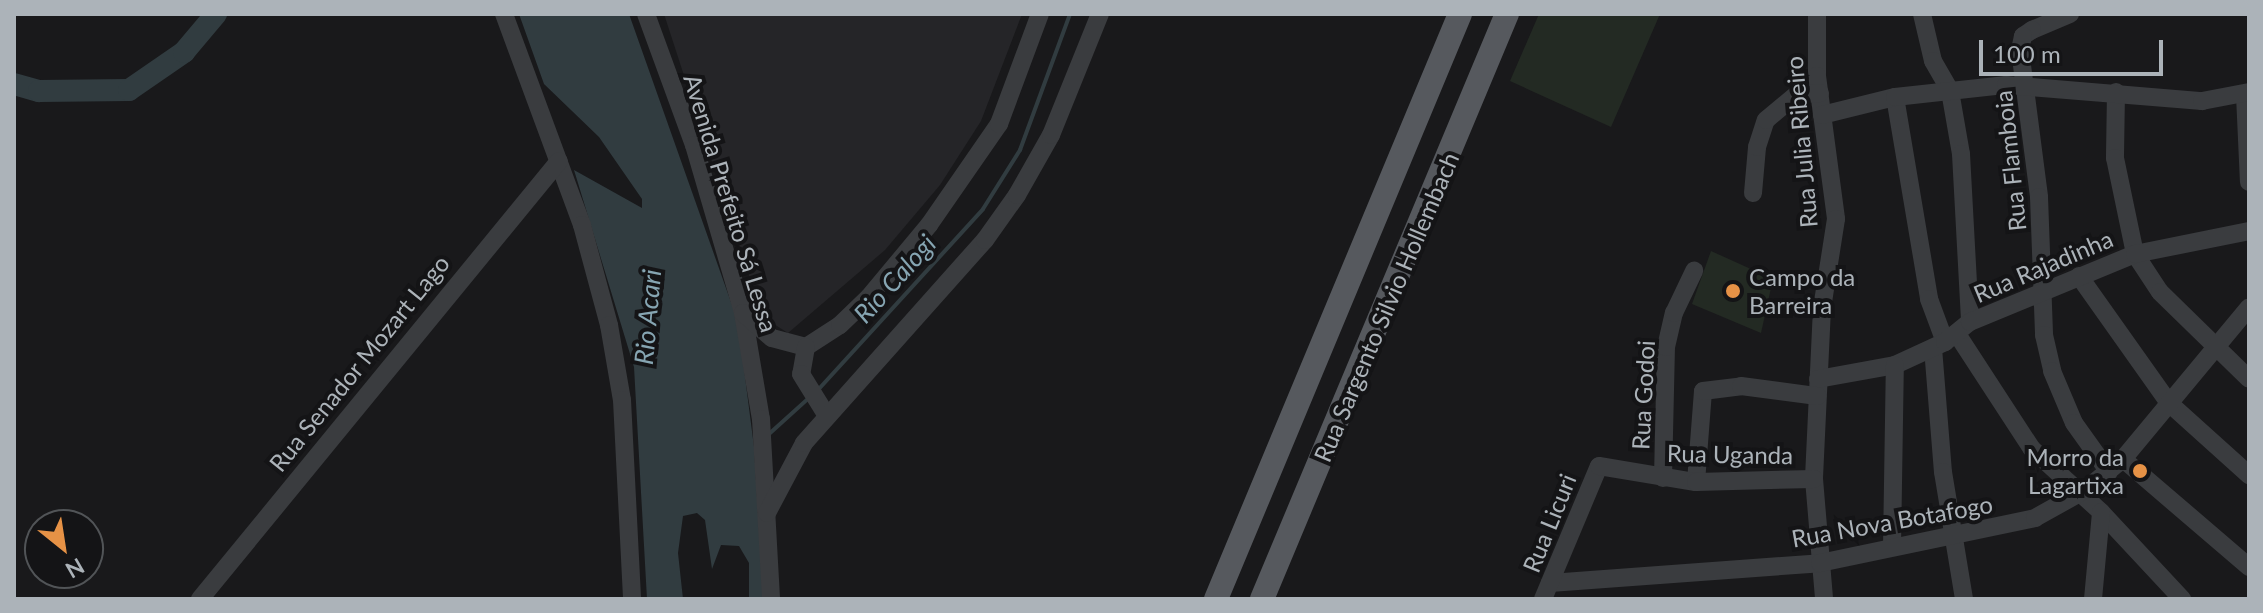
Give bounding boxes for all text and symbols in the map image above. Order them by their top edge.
scale bar [1983,24,2167,74]
text: 100 m [1993,39,2061,68]
street label: Rua Julia Ribeiro [1779,55,1823,229]
street label: Avenida Prefeito Sá Lessa [678,71,784,335]
street label: Rua Flamboia [1988,89,2032,233]
street label: Rua Sargento Silvio Hollembach [1308,148,1464,466]
street label: Rua Rajadinha [1969,224,2117,308]
water label: Rio Calogi [847,229,943,329]
street label: Rua Senador Mozart Lago [263,249,455,477]
place label: Campo da Barreira [1749,263,1855,319]
water label: Rio Acari [628,268,668,366]
marker: Campo da Barreira [1724,282,1742,300]
street label: Rua Godoi [1626,339,1660,451]
street label: Rua Uganda [1667,439,1793,469]
place label: Morro da Lagartixa [2026,443,2124,499]
marker: Morro da Lagartixa [2131,462,2149,480]
street label: Rua Licuri [1516,470,1582,576]
street label: Rua Nova Botafogo [1789,489,1995,553]
north arrow [24,509,104,589]
text: N [61,553,89,584]

